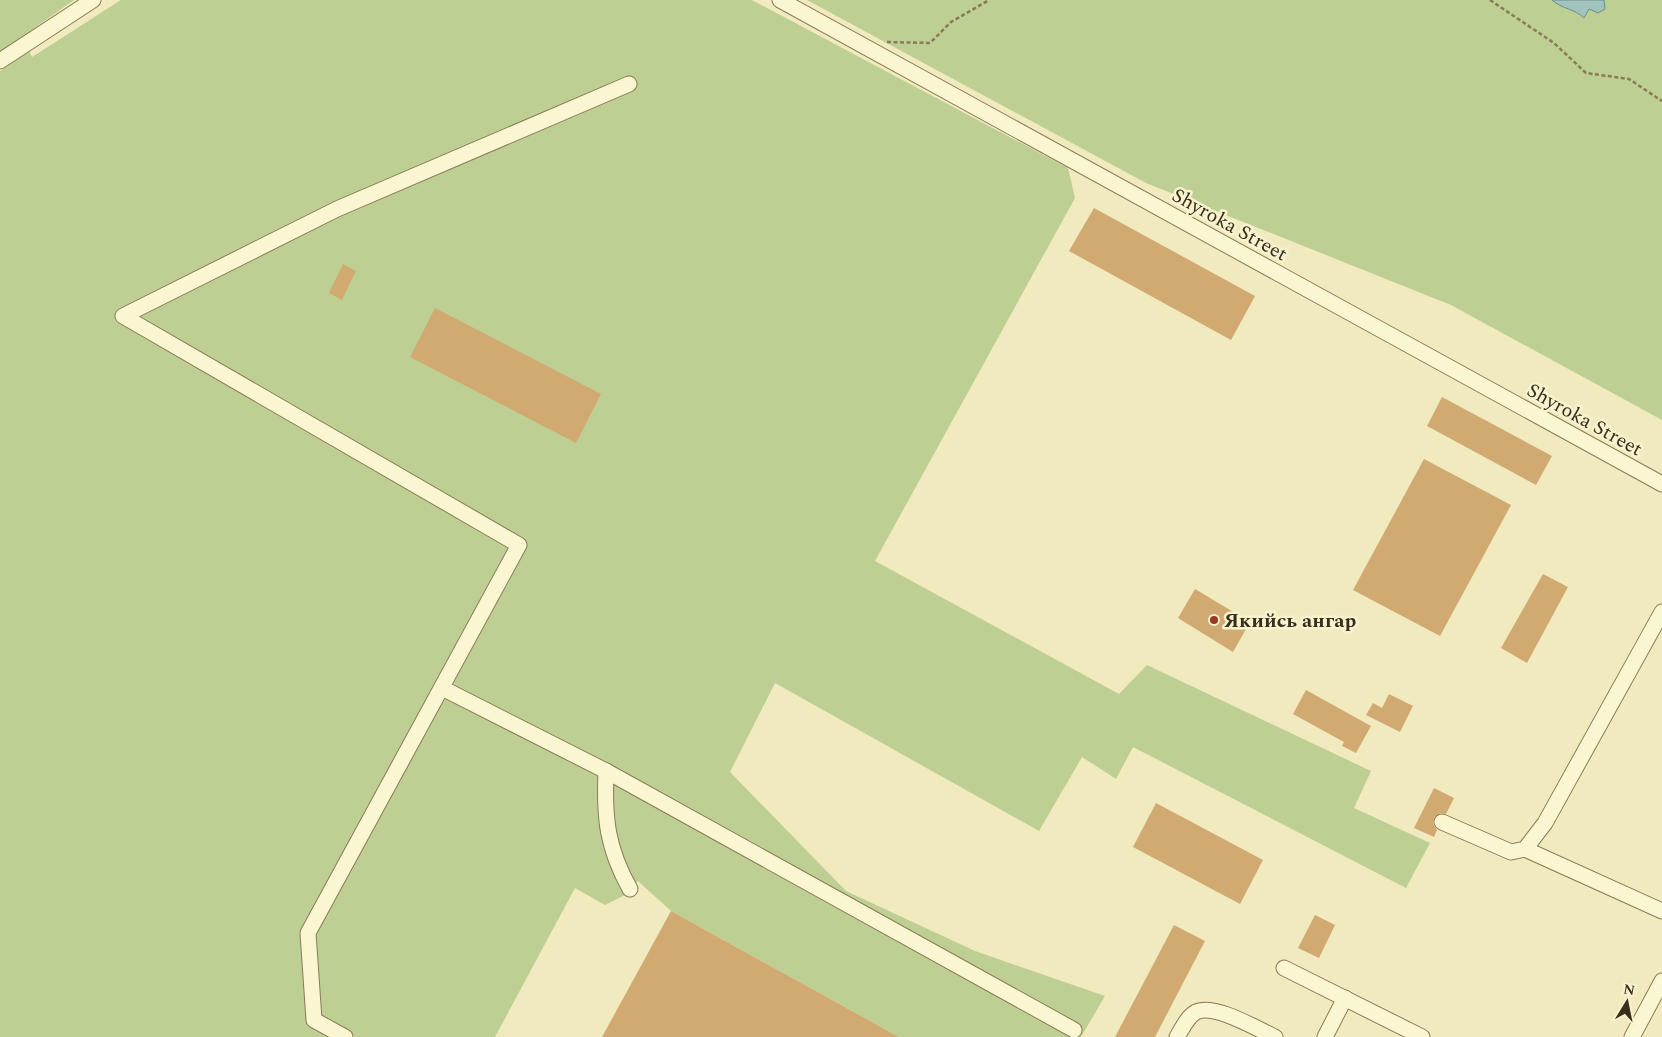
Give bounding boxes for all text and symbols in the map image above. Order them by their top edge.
street label: Shyroka Street [1166,181,1293,269]
street label: Shyroka Street [1521,376,1648,464]
place label: Якийсь ангар [1224,606,1357,636]
marker: Якийсь ангар [1208,614,1220,626]
north arrow [1602,977,1652,1027]
text: N [1622,978,1637,1001]

